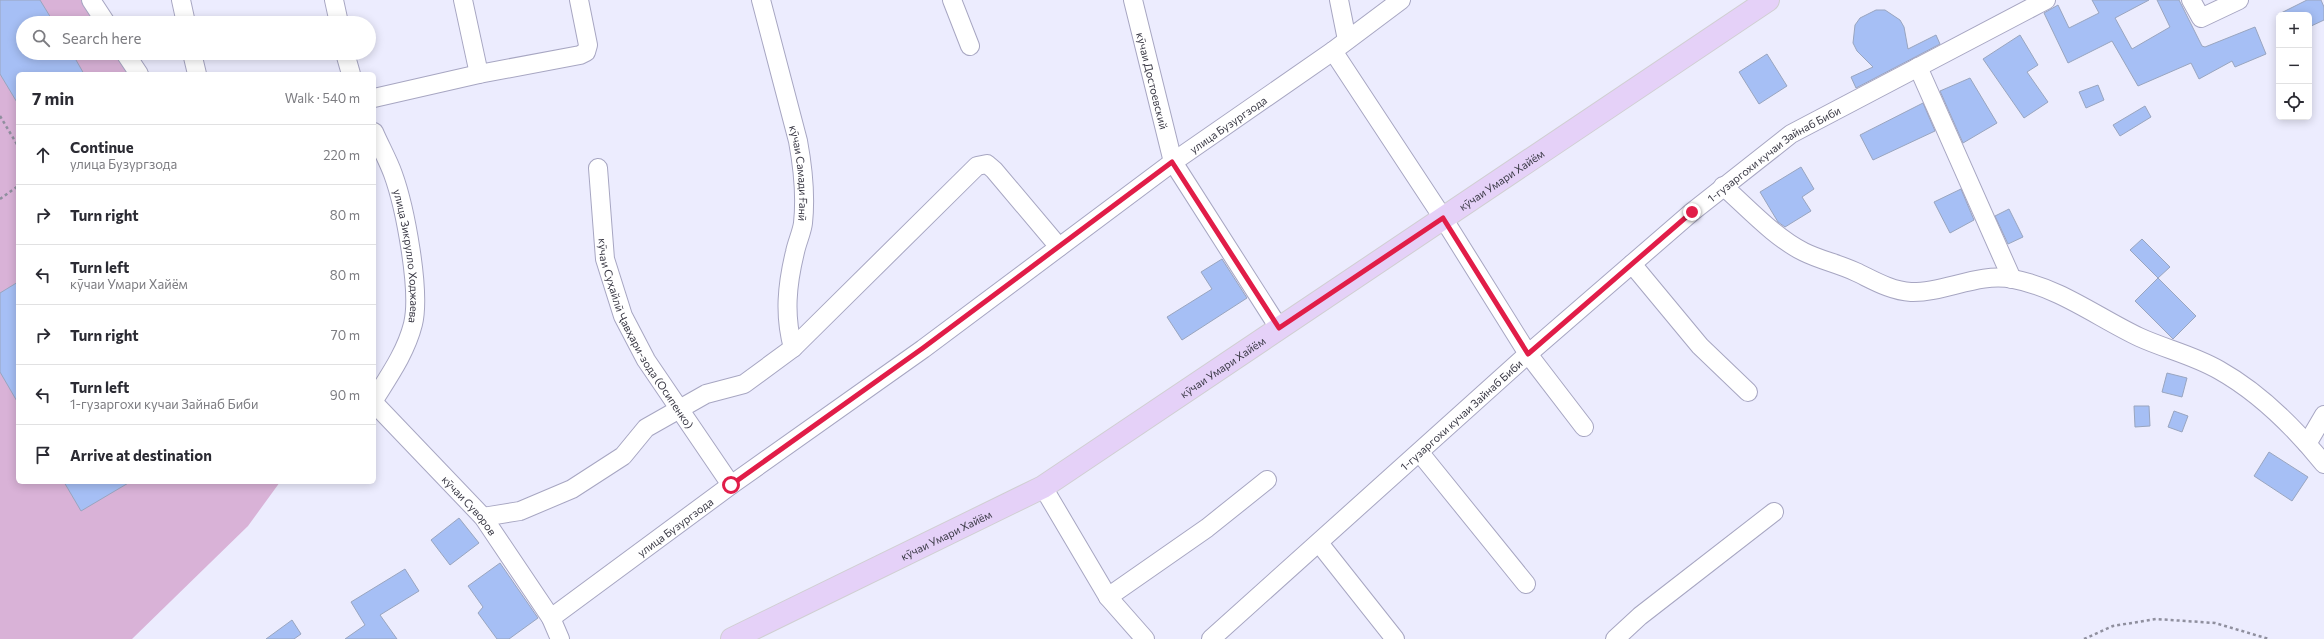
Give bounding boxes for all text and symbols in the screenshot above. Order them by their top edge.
map controls [2276,12,2312,120]
button: + [2276,12,2312,48]
search box [16,16,376,60]
icon: search [30,27,52,49]
text: Search here [62,29,141,47]
street label: кӯчаи Достоевский [1135,31,1171,130]
button: − [2276,48,2312,84]
button: locate [2276,84,2312,120]
text: 7 min [32,88,74,109]
text: Walk · 540 m [285,90,360,106]
street label: улица Бузургзода [1187,93,1269,155]
street label: 1-гузаргохи кучаи Зайнаб Биби [1704,103,1842,204]
street label: кӯчаи Самади Ғанӣ [788,124,811,222]
text: Continue [70,138,134,156]
icon: ahead [32,144,54,166]
street label: кӯчаи Умари Хайём [1456,146,1546,213]
text: 220 m [323,147,360,163]
text: улица Бузургзода [70,156,177,172]
street label: улица Зикрулло Ходжаева [392,188,422,324]
route end [1683,203,1701,221]
icon: right [32,204,54,226]
text: Turn right [70,206,139,224]
text: 80 m [330,207,360,223]
street label: кӯчаи Суҳайлӣ Ҷавҳари-зода (Осипенко) [597,238,697,431]
text: Turn left [70,258,129,276]
icon: left [32,264,54,286]
text: 80 m [330,267,360,283]
text: кӯчаи Умари Хайём [70,276,188,292]
icon: right [32,324,54,346]
text: Turn right [70,326,139,344]
text: 70 m [331,327,360,343]
street label: кӯчаи Умари Хайём [1177,333,1267,400]
street label: 1-гузаргохи кучаи Зайнаб Биби [1397,356,1525,473]
text: Turn left [70,378,129,396]
icon: left [32,384,54,406]
text: 90 m [330,387,360,403]
text: 1-гузаргохи кучаи Зайнаб Биби [70,396,258,412]
icon: arrive [32,444,54,466]
text: Arrive at destination [70,446,212,464]
street label: кӯчаи Суворов [440,472,500,538]
route start [722,476,740,494]
street label: улица Бузургзода [634,494,715,559]
street label: кӯчаи Умари Хайём [898,507,994,562]

